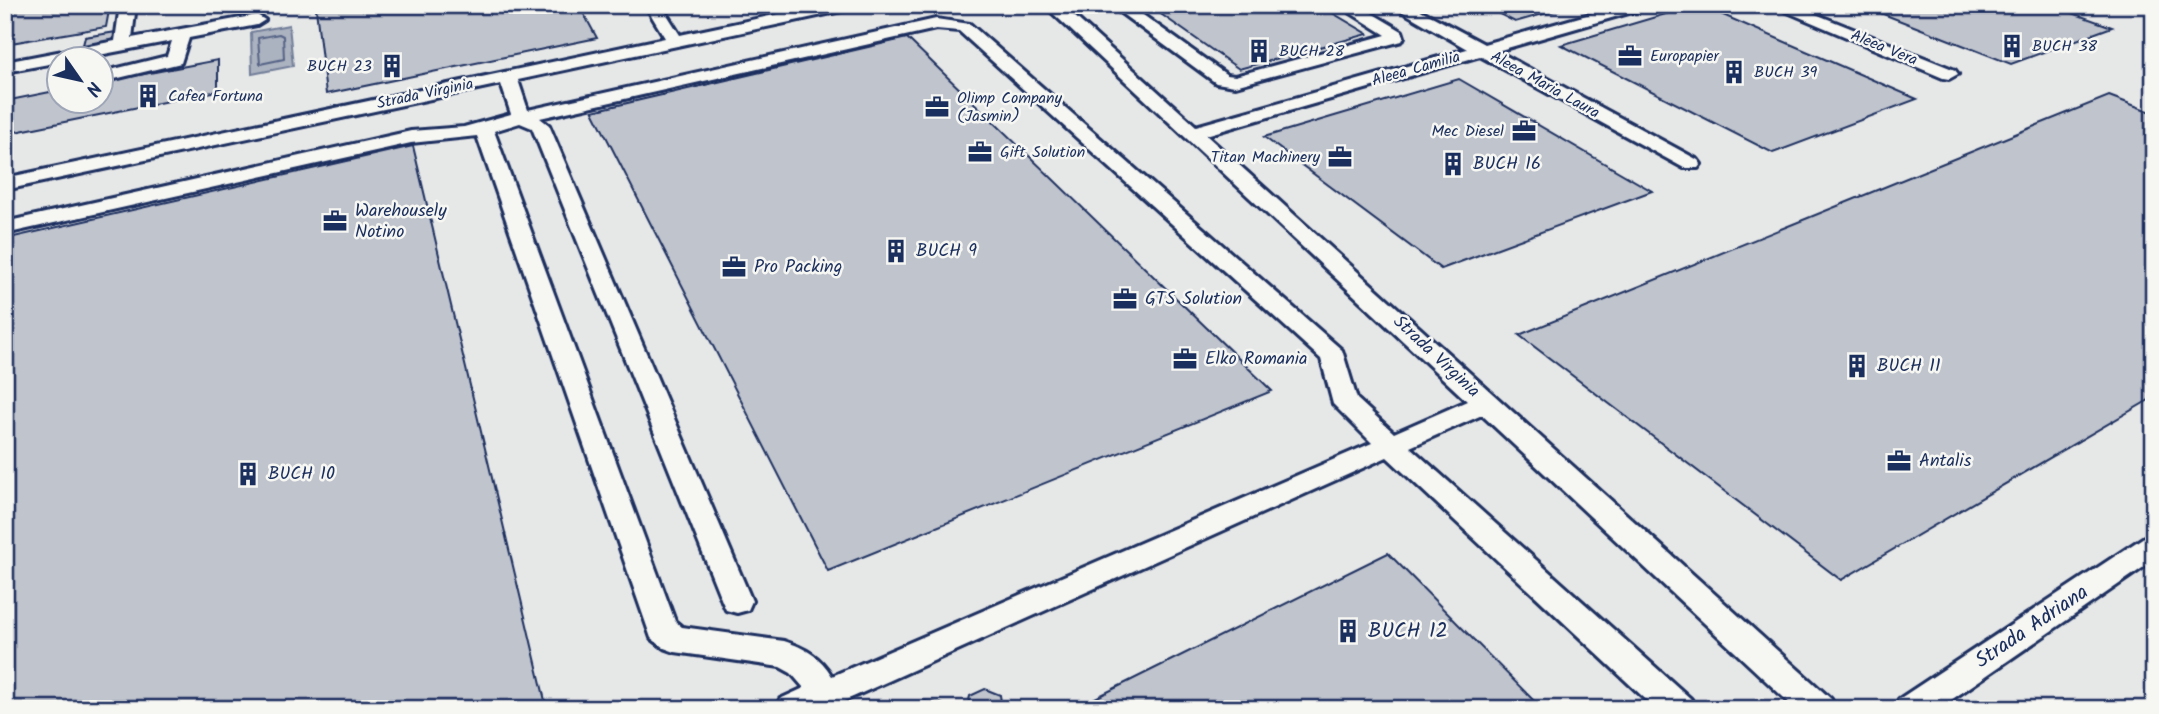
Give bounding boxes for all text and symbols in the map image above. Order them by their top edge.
street label: Aleea Vera [1847,23,1921,73]
building icon: BUCH 38 [1998,32,2026,60]
place label: BUCH 38 [2032,34,2098,59]
building icon: BUCH 28 [1245,37,1273,65]
place label: BUCH 28 [1279,39,1345,64]
office icon: Europapier [1616,42,1644,70]
street label: Aleea Camilia [1369,44,1463,94]
place label: Europapier [1650,44,1720,69]
street label: Aleea Maria Laura [1486,45,1604,125]
north arrow [46,46,116,116]
building icon: BUCH 23 [378,52,406,80]
place label: BUCH 23 [307,54,372,79]
building icon: BUCH 39 [1720,58,1748,86]
place label: BUCH 39 [1754,60,1818,85]
street label: Strada Virginia [374,72,476,116]
text: N [77,75,108,102]
building icon: Cafea Fortuna [134,82,162,110]
place label: Cafea Fortuna [168,84,263,109]
place label: Olimp Company (Jasmin) [957,86,1063,129]
office icon: Olimp Company (Jasmin) [923,93,951,121]
office icon: Mec Diesel [1510,117,1538,145]
place label: Mec Diesel [1431,119,1504,144]
office icon: Gift Solution [966,138,994,166]
place label: Gift Solution [1000,140,1085,165]
office icon: Titan Machinery [1326,143,1354,171]
place label: Titan Machinery [1211,145,1320,170]
building icon: BUCH 16 [1439,150,1467,178]
place label: BUCH 16 [1473,150,1541,179]
place label: Warehousely Notino [355,197,447,247]
office icon: Warehousely Notino [321,207,349,235]
building icon: BUCH 9 [882,237,910,265]
place label: BUCH 9 [916,237,977,266]
office icon: Pro Packing [720,253,748,281]
place label: Pro Packing [754,253,842,282]
office icon: GTS Solution [1111,285,1139,313]
place label: GTS Solution [1145,285,1242,314]
street label: Strada Virginia [1386,309,1486,405]
office icon: Elko Romania [1171,345,1199,373]
place label: Elko Romania [1205,345,1308,374]
building icon: BUCH 11 [1843,352,1871,380]
place label: BUCH 11 [1877,352,1941,381]
office icon: Antalis [1885,447,1913,475]
place label: Antalis [1919,447,1972,476]
building icon: BUCH 10 [234,460,262,488]
place label: BUCH 10 [268,460,335,489]
street label: Strada Adriana [1969,577,2095,677]
place label: BUCH 12 [1368,615,1448,648]
building icon: BUCH 12 [1334,617,1362,645]

